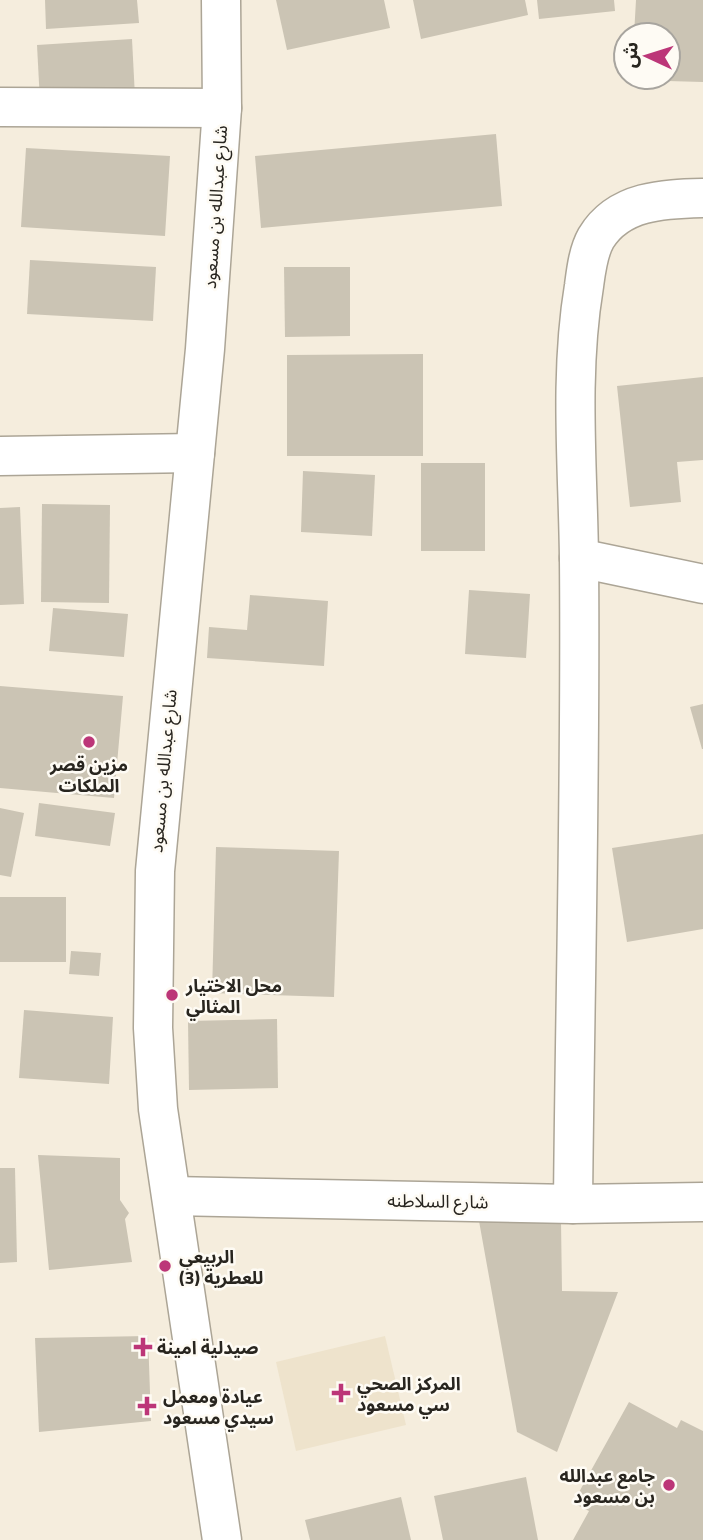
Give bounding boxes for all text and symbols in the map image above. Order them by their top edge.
north arrow [612,21,682,91]
text: ش [614,41,645,69]
street label: شارع عبدالله بن مسعود [196,124,235,290]
street label: شارع عبدالله بن مسعود [142,688,185,854]
marker: مزين قصر الملكات [81,734,97,750]
place label: مزين قصر الملكات [49,751,128,799]
place label: محل الاختيار المثالي [185,972,282,1021]
marker: محل الاختيار المثالي [164,987,180,1003]
street label: شارع السلاطنه [387,1187,489,1216]
place label: الربيعي (3) للعطرية [179,1243,263,1291]
marker: الربيعي (3) للعطرية [157,1258,173,1274]
place label: صيدلية امينة [157,1334,259,1361]
marker: صيدلية امينة [135,1339,151,1355]
place label: المركز الصحي سي مسعود [357,1370,461,1419]
place label: عيادة ومعمل سيدي مسعود [163,1383,274,1432]
marker: المركز الصحي سي مسعود [331,1383,351,1403]
marker: عيادة ومعمل سيدي مسعود [137,1396,157,1416]
place label: جامع عبدالله بن مسعود [560,1462,655,1510]
marker: جامع عبدالله بن مسعود [661,1477,677,1493]

